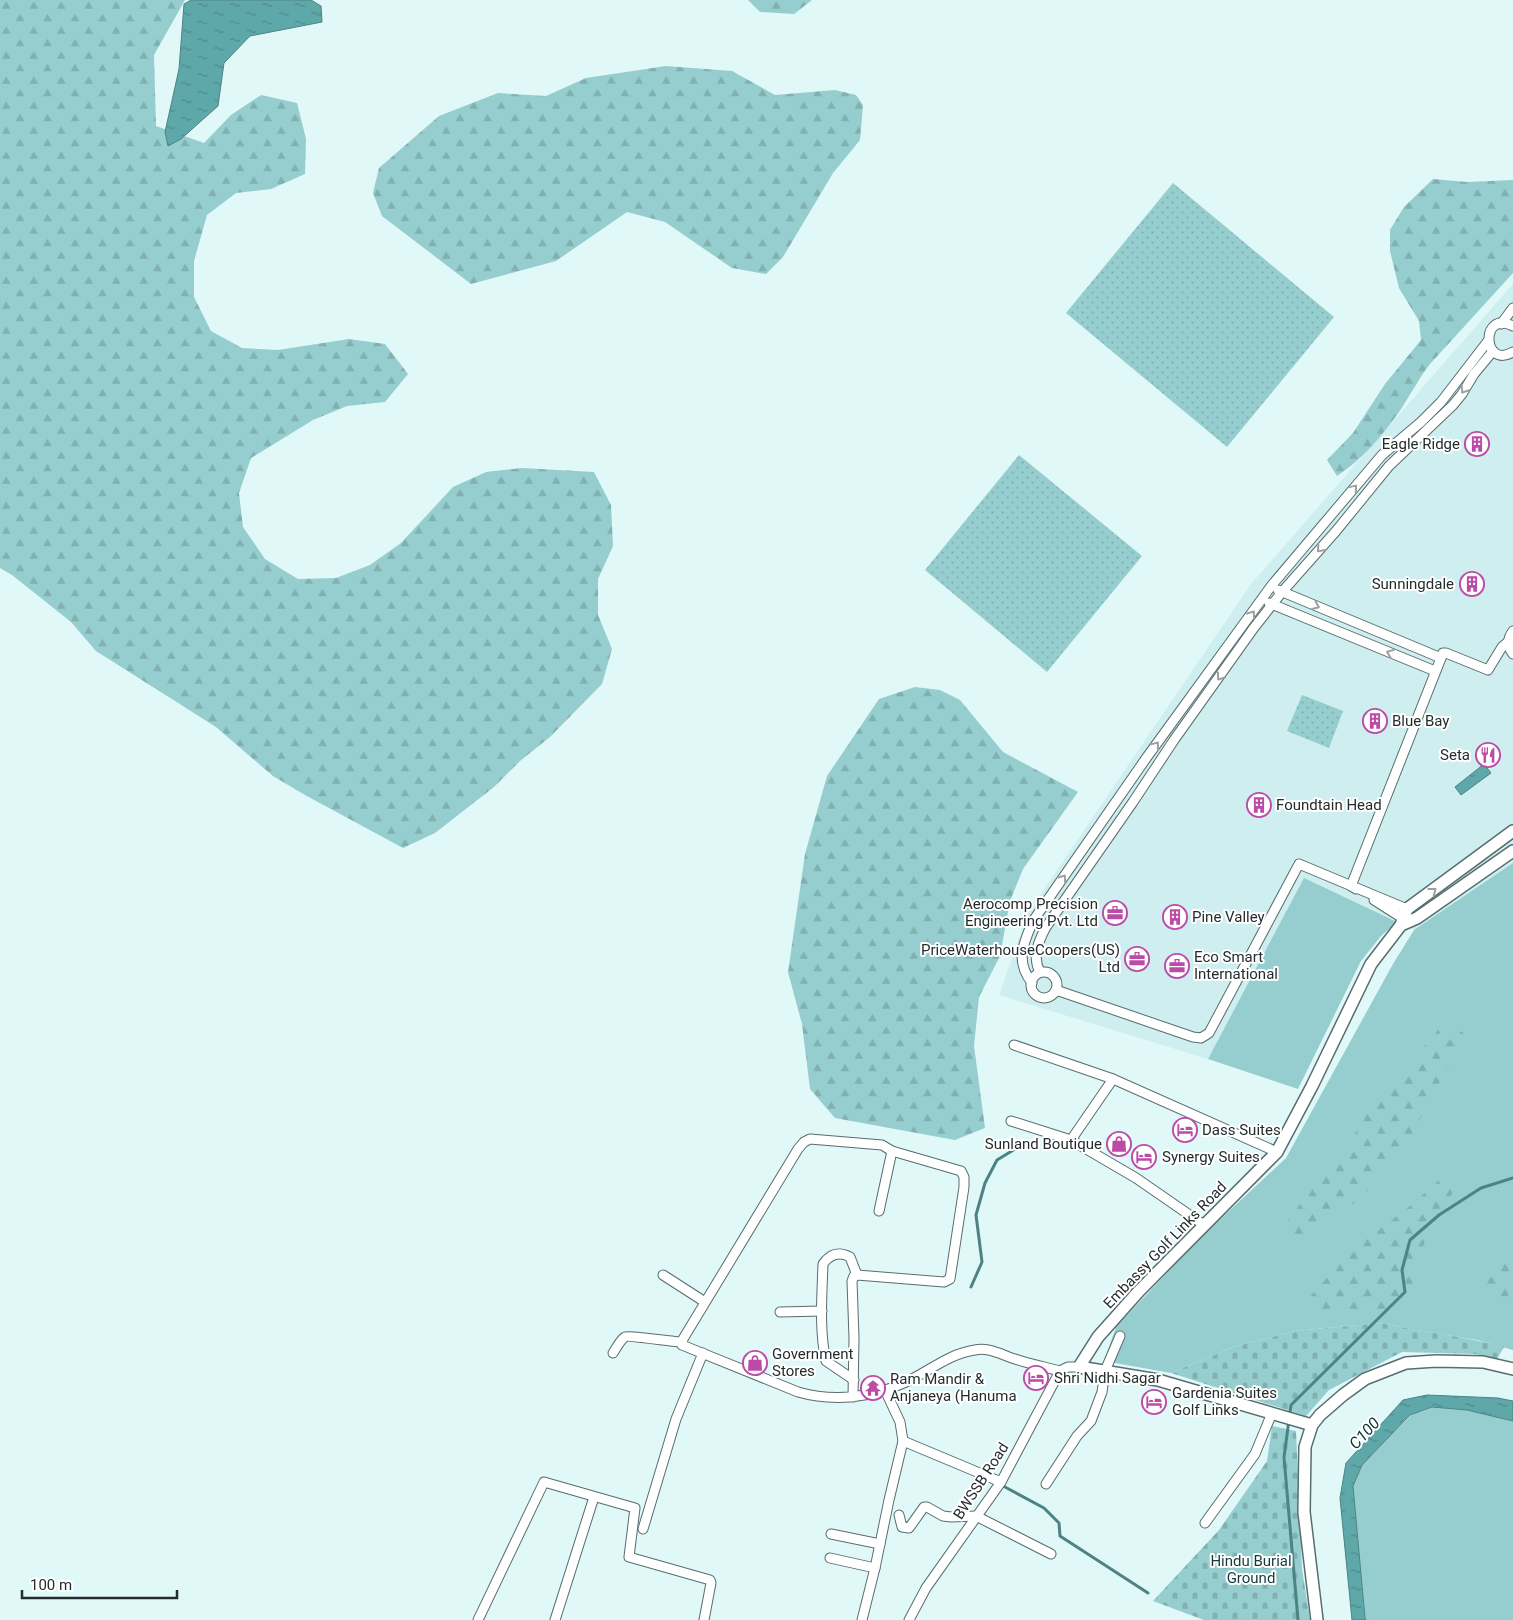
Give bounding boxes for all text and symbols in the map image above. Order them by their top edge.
one-way arrow [1461,384,1470,394]
building icon: Eagle Ridge [1464,431,1490,457]
place label: Eagle Ridge [1382,435,1460,453]
one-way arrow [1349,485,1358,494]
one-way arrow [1316,543,1325,552]
building icon: Sunningdale [1459,571,1485,597]
place label: Sunningdale [1372,575,1454,593]
one-way arrow [1311,600,1320,610]
one-way arrow [1246,611,1254,620]
one-way arrow [1386,649,1395,659]
one-way arrow [1217,671,1226,681]
building icon: Blue Bay [1362,708,1388,734]
place label: Blue Bay [1392,712,1449,730]
one-way arrow [1150,741,1159,751]
restaurant icon: Seta [1475,742,1501,768]
place label: Seta [1440,746,1470,764]
building icon: Foundtain Head [1246,792,1272,818]
place label: Foundtain Head [1276,796,1382,814]
one-way arrow [1057,875,1066,884]
one-way arrow [1427,888,1436,896]
place label: Aerocomp Precision Engineering Pvt. Ltd [963,895,1098,930]
office icon: Aerocomp Precision Engineering Pvt. Ltd [1102,900,1128,926]
building icon: Pine Valley [1162,904,1188,930]
place label: Pine Valley [1192,908,1265,926]
place label: PriceWaterhouseCoopers(US) Ltd [921,941,1120,976]
office icon: PriceWaterhouseCoopers(US) Ltd [1124,946,1150,972]
place label: Eco Smart International [1194,948,1278,983]
office icon: Eco Smart International [1164,953,1190,979]
hotel icon: Dass Suites [1172,1117,1198,1143]
place label: Dass Suites [1202,1121,1281,1139]
shop icon: Sunland Boutique [1106,1131,1132,1157]
place label: Sunland Boutique [985,1135,1102,1153]
hotel icon: Synergy Suites [1131,1144,1157,1170]
place label: Synergy Suites [1162,1148,1260,1166]
street label: Embassy Golf Links Road [1100,1178,1230,1312]
place label: Government Stores [772,1345,854,1380]
shop icon: Government Stores [742,1350,768,1376]
hotel icon: Shri Nidhi Sagar [1023,1365,1049,1391]
place label: Shri Nidhi Sagar [1054,1369,1161,1387]
place label: Ram Mandir & Anjaneya (Hanuma [890,1370,1017,1405]
temple icon: Ram Mandir & Anjaneya (Hanuma [860,1375,886,1401]
place label: Gardenia Suites Golf Links [1172,1384,1277,1419]
hotel icon: Gardenia Suites Golf Links [1141,1389,1167,1415]
water label: C100 [1345,1413,1384,1453]
street label: BWSSB Road [950,1439,1012,1523]
park label: Hindu Burial Ground [1210,1552,1292,1587]
scale bar [22,1568,178,1600]
text: 100 m [30,1576,72,1594]

